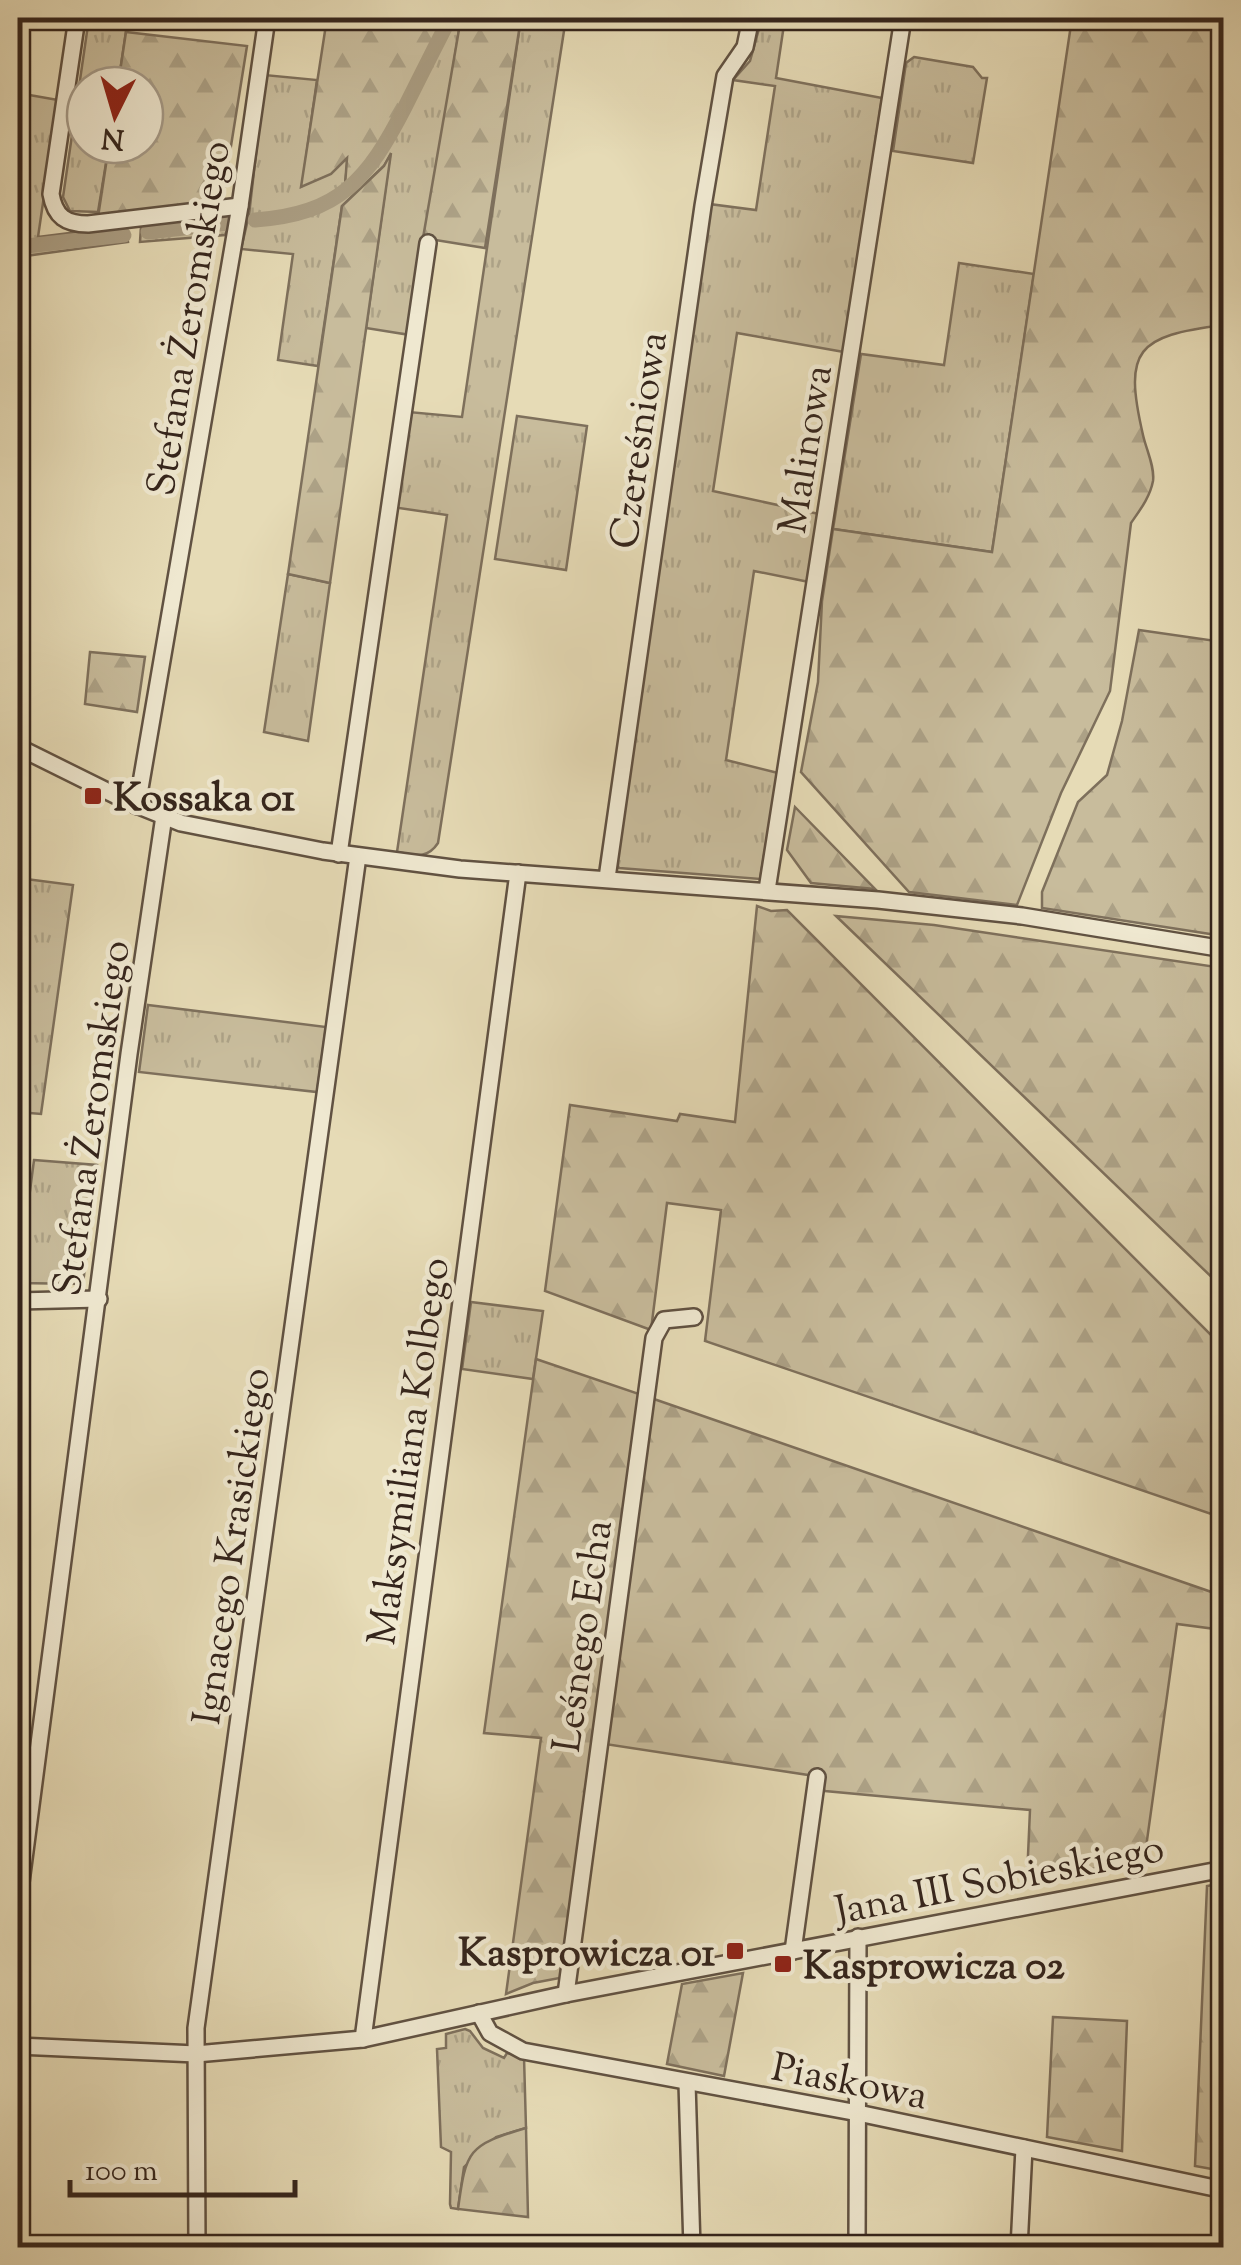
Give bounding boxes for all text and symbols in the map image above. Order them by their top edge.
north arrow [65,65,165,165]
text: N [100,116,126,158]
street label: Stefana Żeromskiego [135,137,248,500]
street label: Czereśniowa [598,328,685,553]
street label: Malinowa [767,361,850,538]
place label: Kossaka 01 [113,772,295,829]
marker: Kossaka 01 [82,785,104,807]
street label: Stefana Żeromskiego [41,937,148,1300]
street label: Maksymiliana Kolbego [356,1254,467,1649]
street label: Ignacego Krasickiego [181,1365,288,1729]
street label: Leśnego Echa [541,1517,630,1756]
street label: Jana III Sobieskiego [829,1823,1169,1943]
place label: Kasprowicza 01 [458,1927,715,1984]
marker: Kasprowicza 01 [724,1940,746,1962]
place label: Kasprowicza 02 [803,1940,1065,1997]
marker: Kasprowicza 02 [772,1953,794,1975]
street label: Piaskowa [766,2041,932,2127]
scale bar [70,2135,295,2197]
text: 100 m [85,2151,158,2194]

